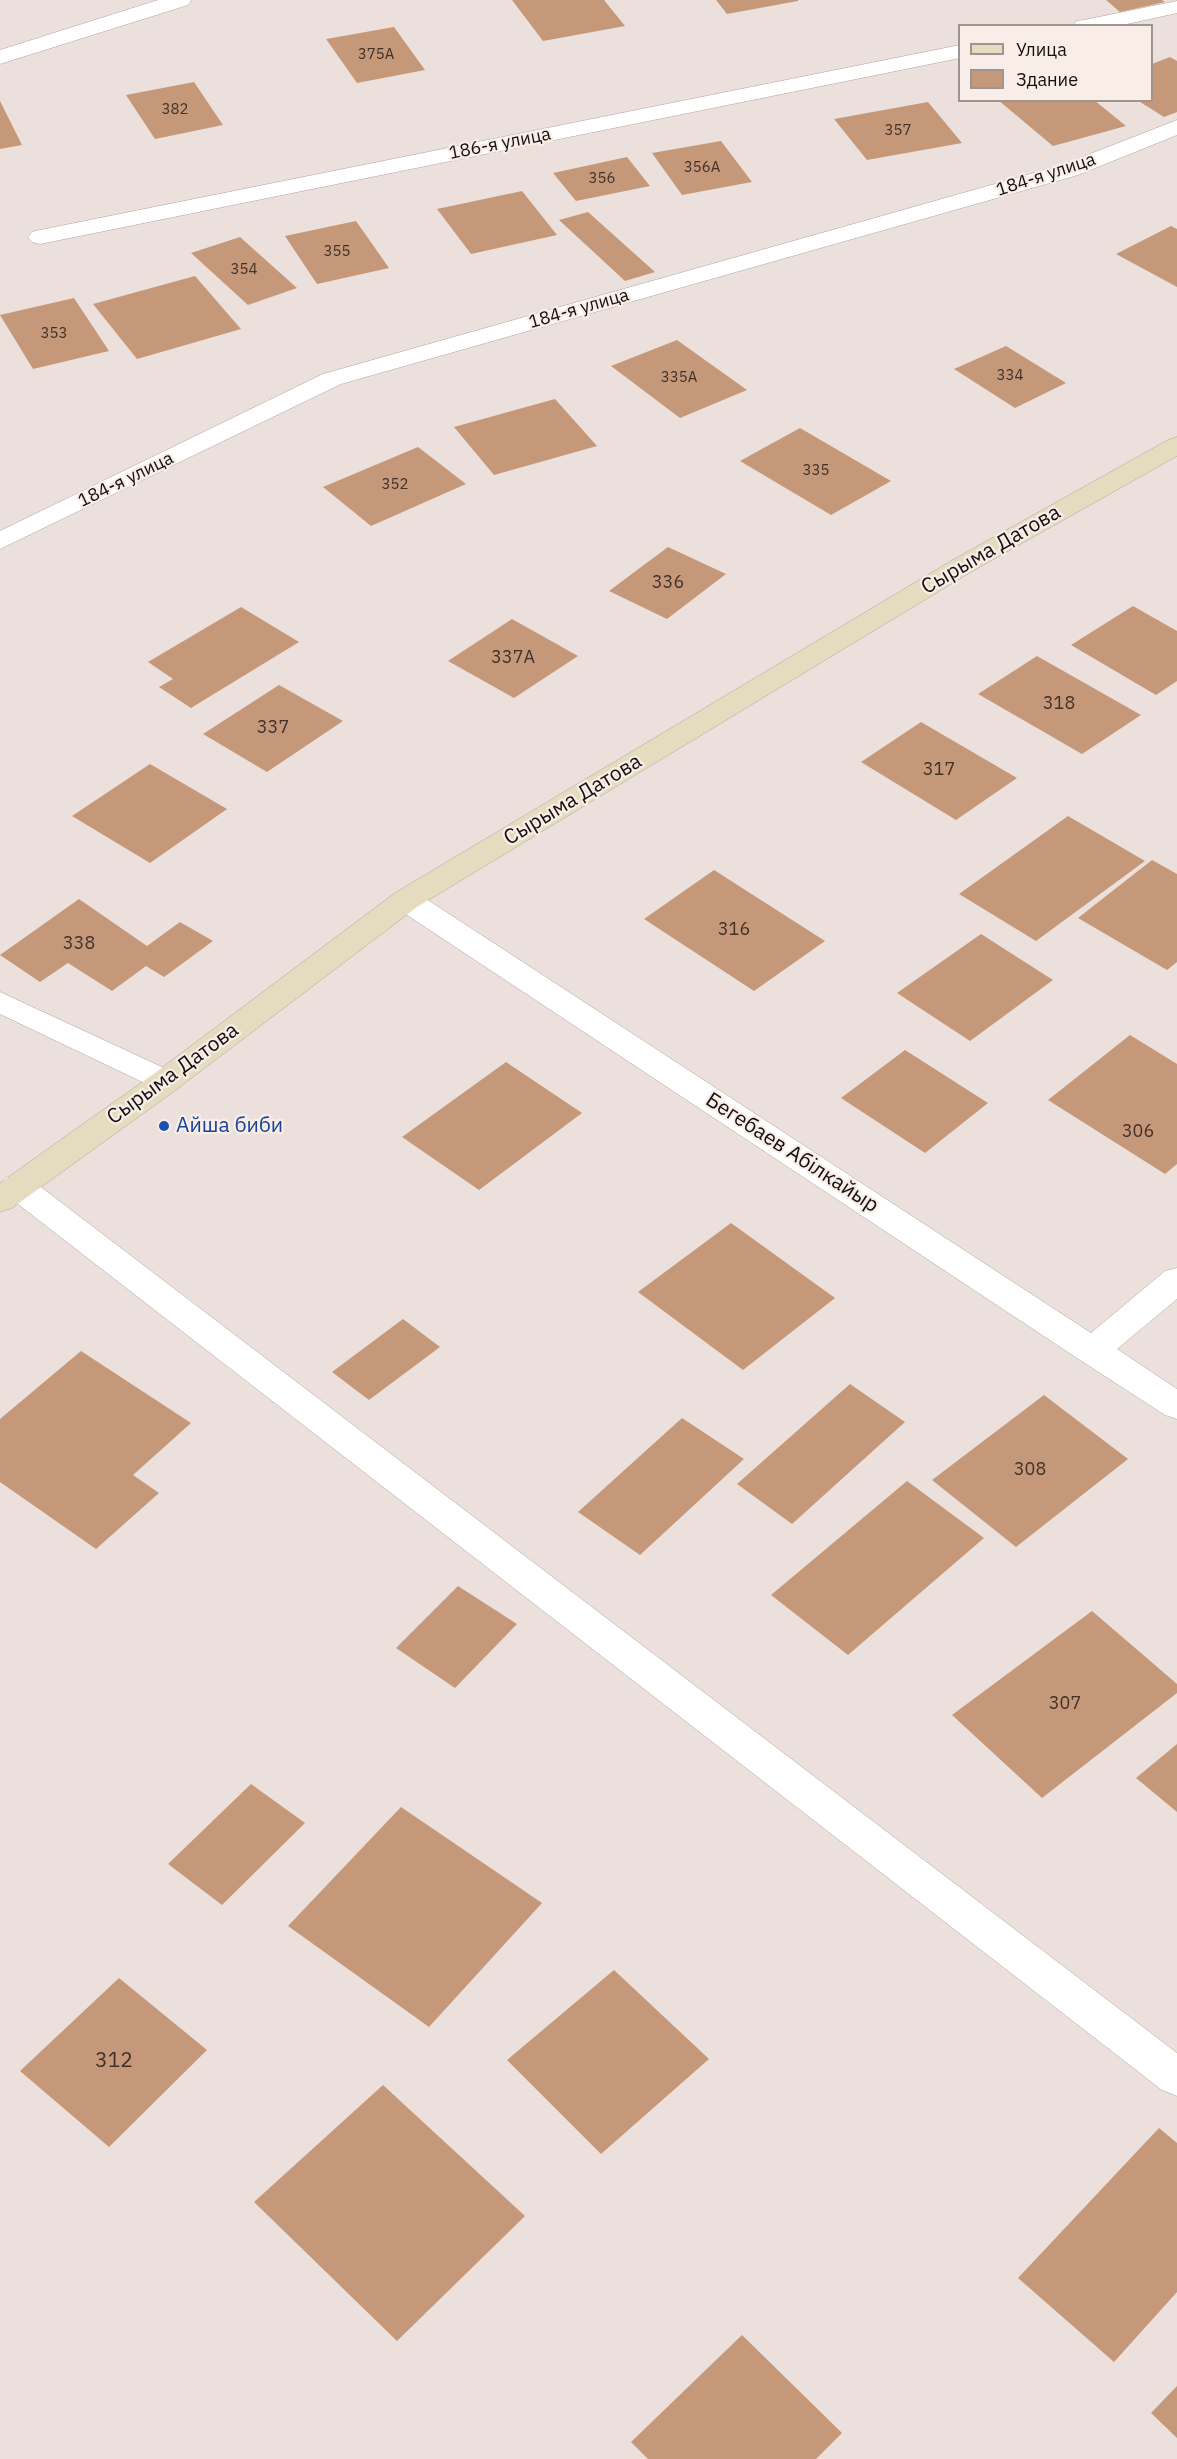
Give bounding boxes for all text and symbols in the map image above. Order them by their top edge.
legend [958,24,1153,102]
text: Улица [1016,38,1067,61]
house number: 375А [358,46,394,64]
text: Здание [1016,68,1078,91]
house number: 382 [162,101,188,119]
house number: 357 [885,122,911,140]
street label: 186-я улица [447,124,553,164]
street label: 184-я улица [994,149,1098,201]
house number: 356А [684,159,720,177]
house number: 356 [589,170,615,188]
house number: 355 [324,243,350,261]
house number: 354 [231,261,257,279]
street label: 184-я улица [526,284,632,334]
house number: 353 [41,325,67,343]
house number: 334 [997,367,1023,385]
house number: 335А [661,369,697,387]
street label: 184-я улица [75,448,177,512]
house number: 335 [803,462,829,480]
house number: 352 [382,476,408,494]
street label: Сырыма Датова [917,500,1065,600]
house number: 336 [652,572,684,594]
house number: 337А [491,647,535,669]
house number: 318 [1043,693,1075,715]
house number: 337 [257,717,289,739]
street label: Сырыма Датова [499,749,647,851]
house number: 317 [923,759,955,781]
house number: 316 [718,919,750,941]
house number: 338 [63,933,95,955]
street label: Сырыма Датова [102,1018,244,1130]
street label: Бегебаев Абілкайыр [701,1088,883,1218]
place label: Айша биби [176,1113,283,1139]
marker: Айша биби [157,1119,171,1133]
house number: 306 [1122,1121,1154,1143]
house number: 308 [1014,1459,1046,1481]
house number: 307 [1049,1693,1081,1715]
house number: 312 [95,2048,133,2074]

